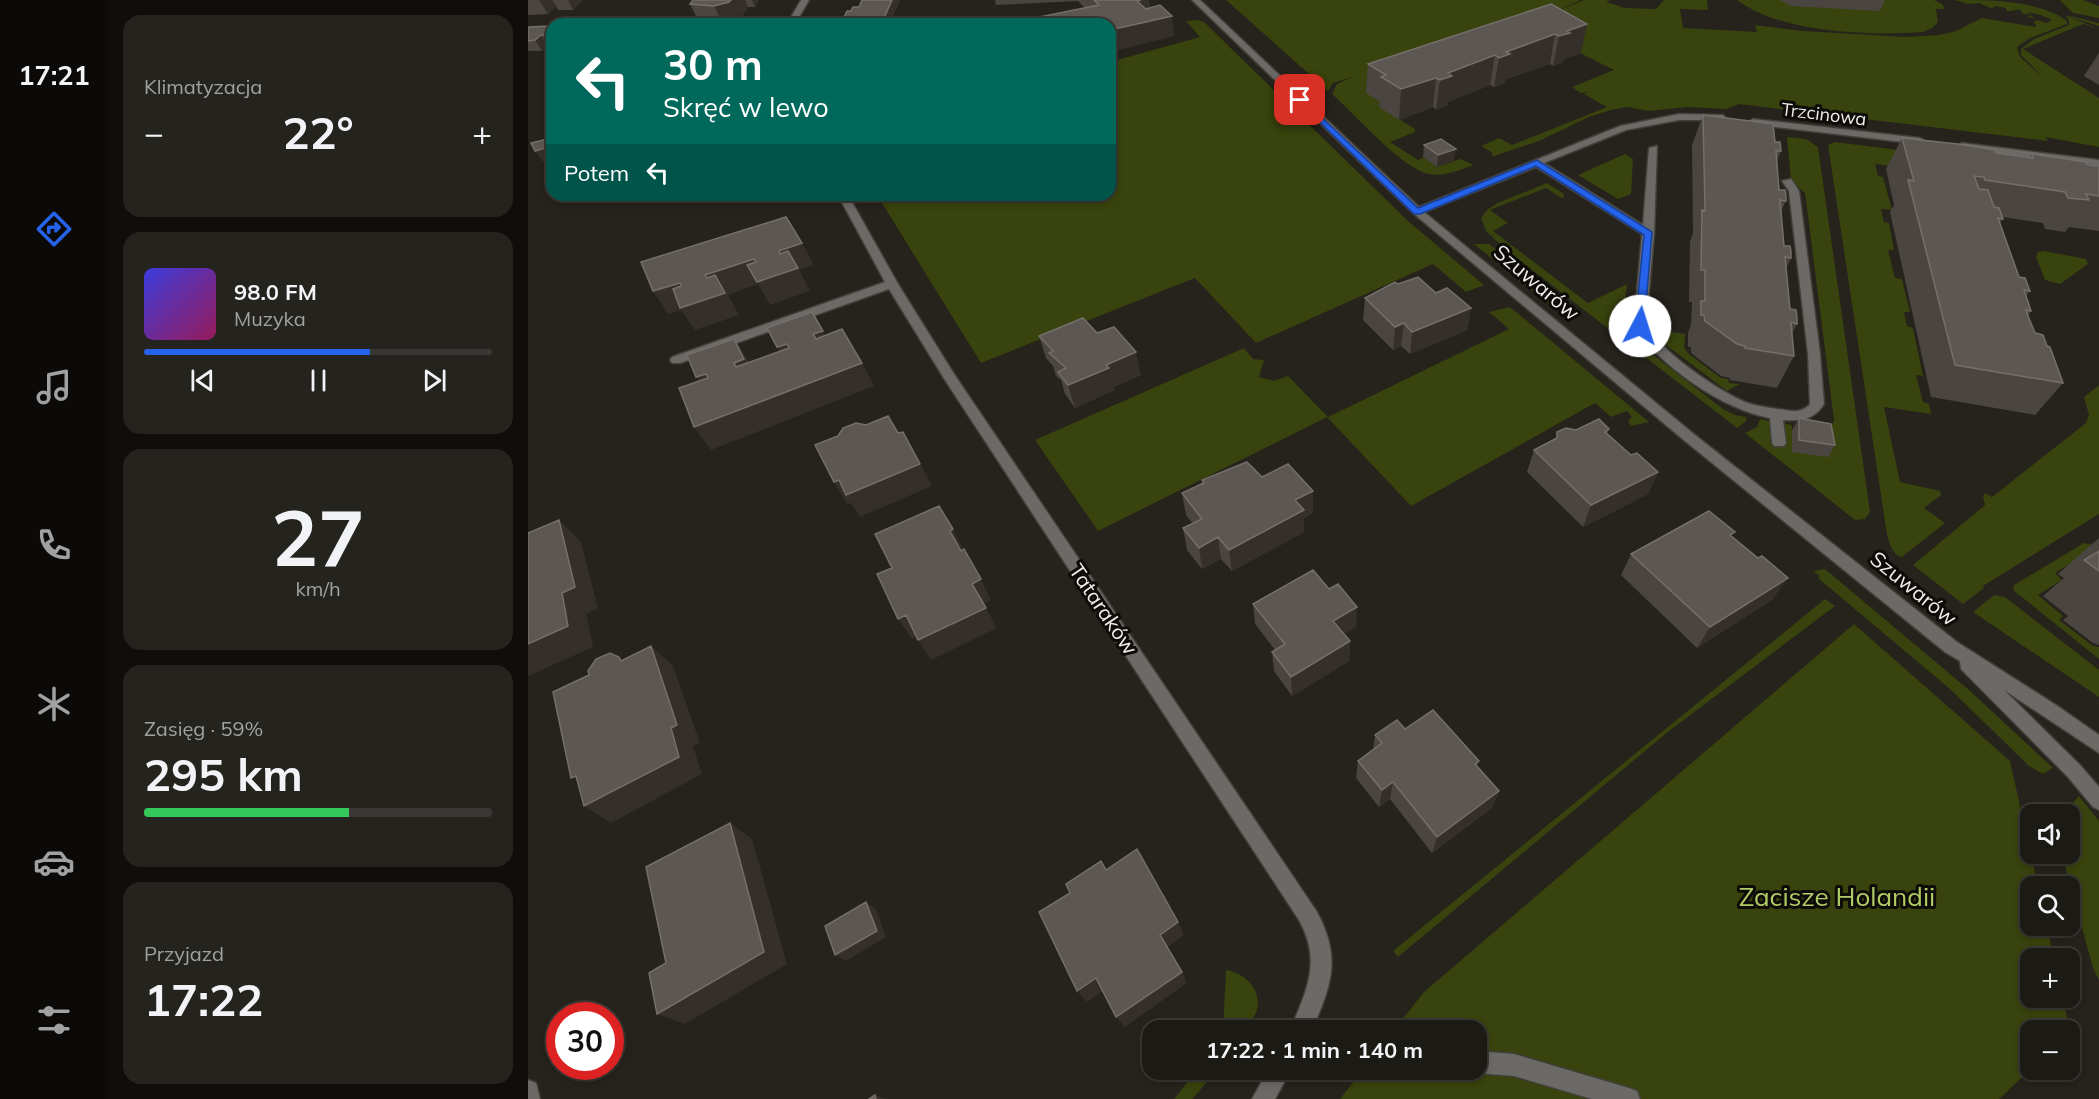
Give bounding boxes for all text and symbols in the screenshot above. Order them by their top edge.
text: 30 m [663,38,763,91]
icon: left [564,42,642,120]
text: 17:21 [18,58,90,92]
text: Klimatyzacja [144,74,262,99]
pin [1274,74,1325,125]
icon: arrive [1283,83,1316,116]
text: Skręć w lewo [663,90,829,124]
street label: Trzcinowa [1780,97,1868,131]
text: 22° [282,104,354,160]
text: − [144,112,164,153]
text: + [472,112,492,153]
icon: left [641,156,674,189]
text: Potem [564,159,629,187]
icon: directions [33,208,75,250]
street label: Szuwarów [1489,239,1585,325]
text: 98.0 FM [234,278,317,306]
position arrow [1608,294,1672,358]
text: Muzyka [234,306,306,331]
icon: previous [186,364,219,397]
icon: pause [302,364,335,397]
icon: next [418,364,451,397]
icon: music [33,366,75,408]
text: 27 [271,488,365,586]
icon: phone [33,524,75,566]
street label: Szuwarów [1865,545,1963,631]
street label: Tataraków [1064,558,1144,660]
text: km/h [295,576,341,601]
icon: climate [33,683,75,725]
text: Zasięg · 59% [144,716,263,741]
text: 295 km [144,746,303,802]
map controls [2020,804,2080,1080]
button: sound [2020,804,2080,864]
icon: car [33,841,75,883]
button: search [2020,876,2080,936]
park label: Zacisze Holandii [1739,880,1935,913]
text: Przyjazd [144,941,224,966]
button: + [2020,948,2080,1008]
text: 17:22 [144,971,263,1027]
icon: filters [33,999,75,1041]
speed limit sign: 30 [546,1002,624,1080]
button: − [2020,1020,2080,1080]
text: 17:22 · 1 min · 140 m [1206,1036,1423,1064]

